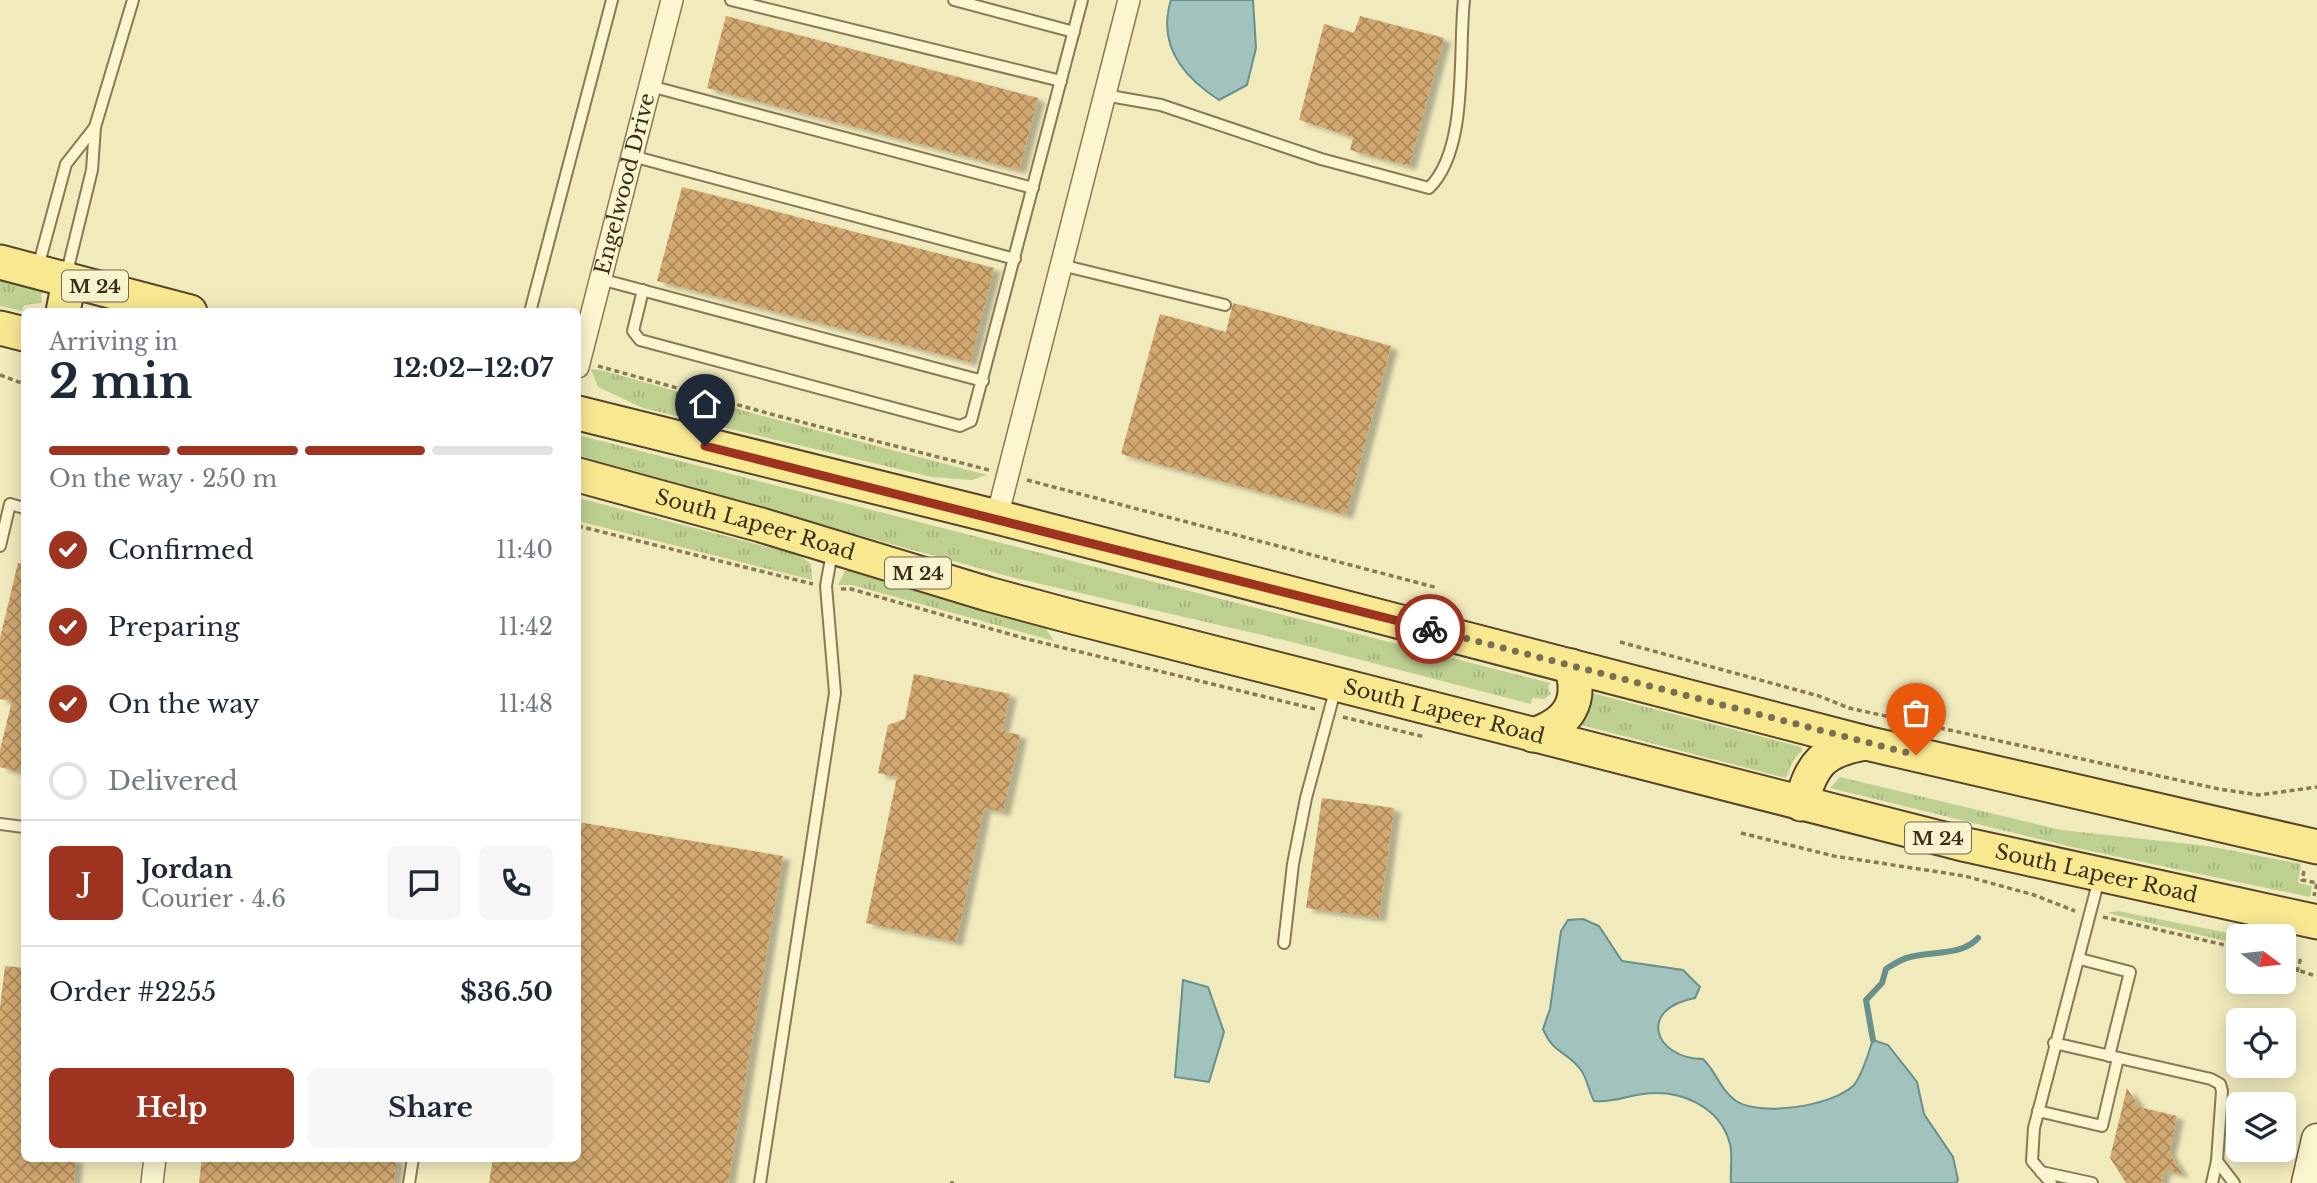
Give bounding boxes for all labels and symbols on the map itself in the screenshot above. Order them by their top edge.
street label: Engelwood Drive [589,90,661,277]
road number: M 24 [62,270,128,302]
pin [675,374,735,446]
street label: South Lapeer Road [652,484,858,566]
road number: M 24 [885,558,951,588]
courier [1395,594,1465,664]
street label: South Lapeer Road [1341,674,1547,750]
pin [1886,683,1946,755]
road number: M 24 [1905,822,1971,853]
street label: South Lapeer Road [1993,839,2200,908]
north arrow [2226,924,2296,994]

